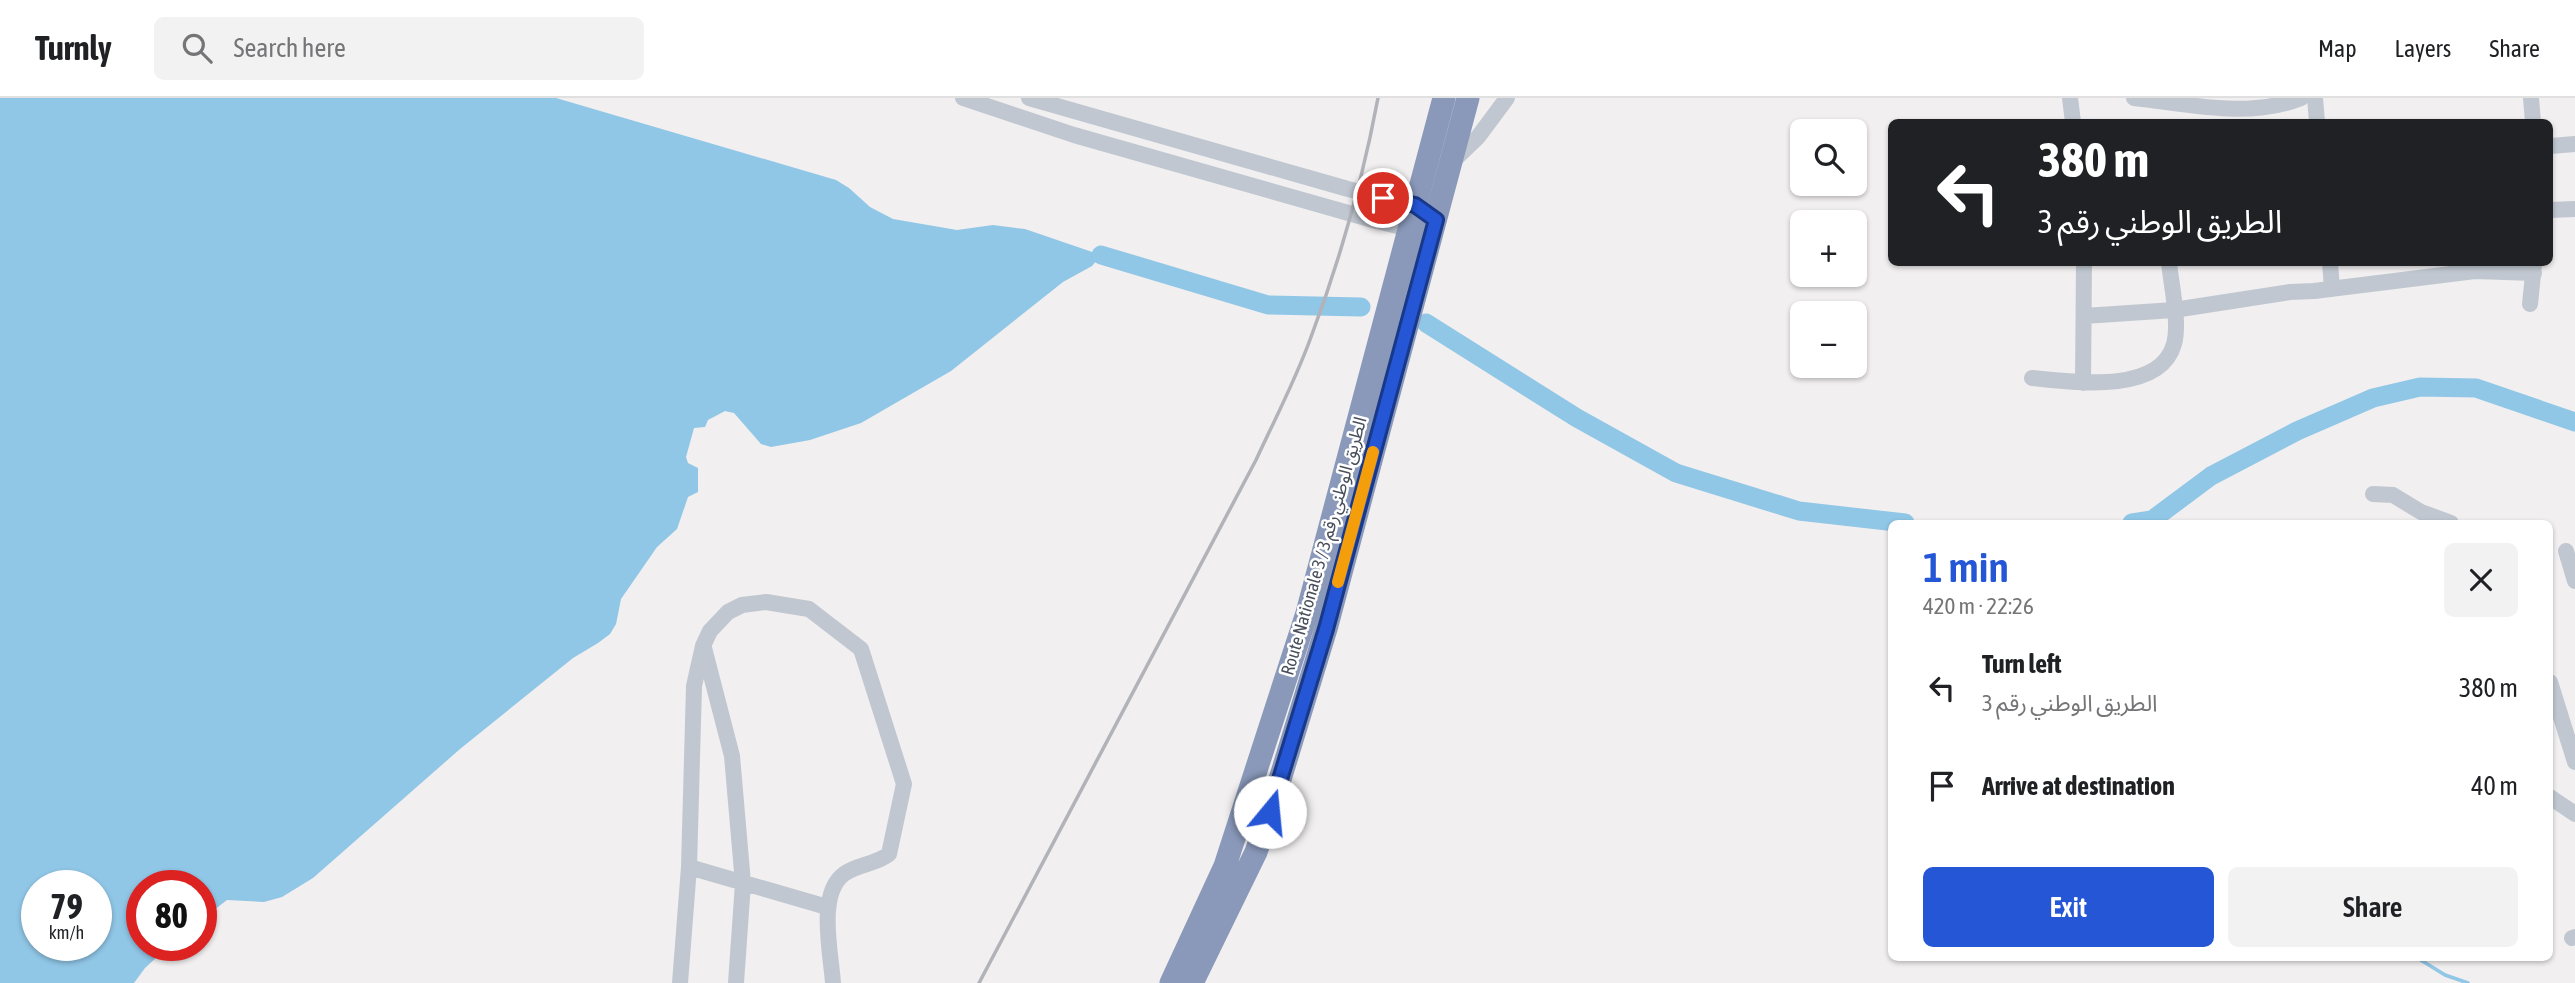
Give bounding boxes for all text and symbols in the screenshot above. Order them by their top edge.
search box [154,17,644,80]
text: Turnly [35,29,112,67]
icon: search [178,29,216,67]
text: Search here [234,33,346,63]
text: Map [2318,35,2357,62]
text: Layers [2395,35,2451,62]
text: Share [2489,35,2540,62]
map controls [1790,119,1867,378]
button: search [1790,119,1867,196]
text: 380 m [2038,131,2149,187]
icon: left [1923,147,2014,238]
pin [1353,168,1413,228]
icon: arrive [1364,179,1402,217]
text: الطريق الوطني رقم 3 [2038,203,2282,240]
button: + [1790,210,1867,287]
button: − [1790,301,1867,378]
street label: Route Nationale 3 / الطريق الوطني رقم 3 [1277,414,1374,678]
text: 1 min [1923,543,2009,591]
button: close [2444,543,2518,617]
text: 420 m · 22:26 [1923,593,2034,619]
text: Turn left [1982,649,2062,679]
icon: left [1923,669,1961,707]
text: 380 m [2459,673,2518,703]
text: الطريق الوطني رقم 3 [1982,690,2158,716]
icon: arrive [1923,767,1961,805]
text: Arrive at destination [1982,771,2175,801]
text: 40 m [2471,771,2518,801]
position arrow [1233,775,1307,849]
button: Exit [1923,867,2214,947]
button: Share [2228,867,2518,947]
speed limit sign: 80 [126,870,217,961]
text: 79 [50,886,83,926]
text: km/h [49,922,84,943]

